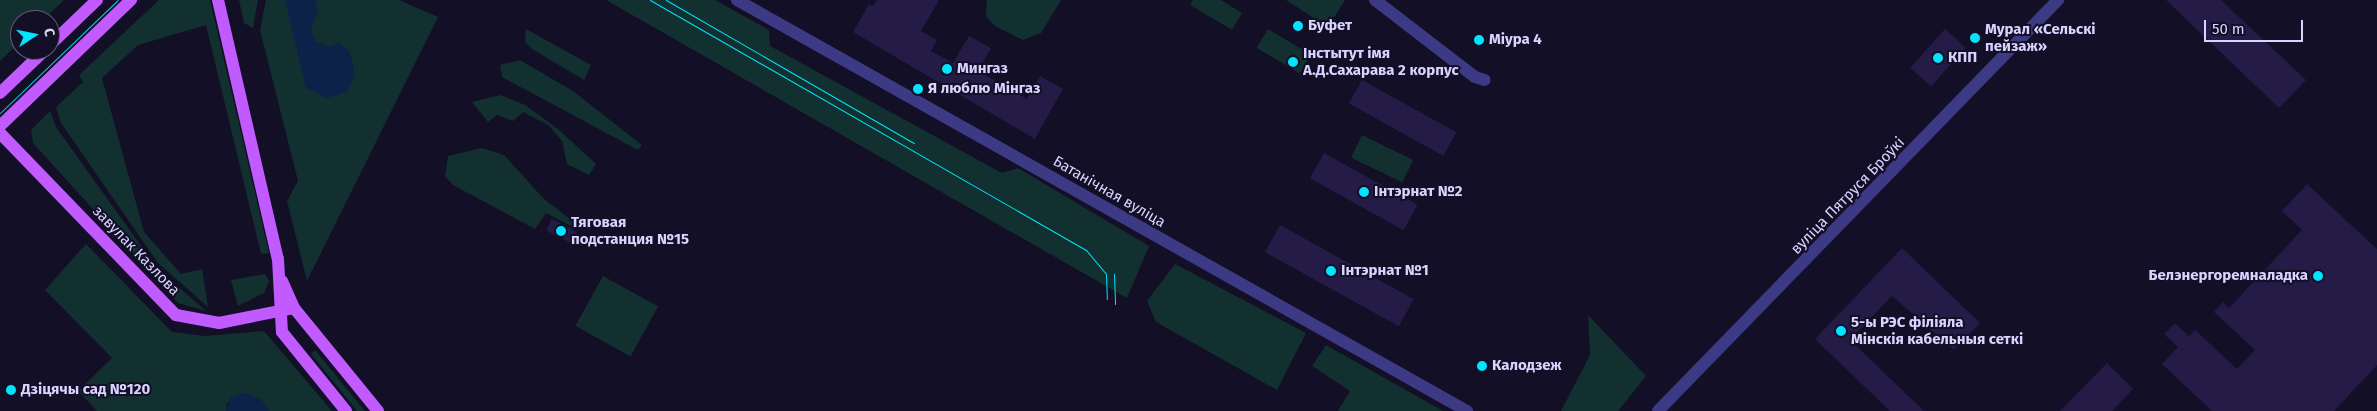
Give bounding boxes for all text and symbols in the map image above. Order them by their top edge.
north arrow [10,10,60,60]
scale bar [2207,10,2306,42]
place label: Буфет [1308,17,1352,35]
marker: Буфет [1292,20,1304,32]
place label: Мурал «Сельскі пейзаж» [1985,20,2096,55]
text: 50 m [2212,20,2245,38]
text: С [40,27,58,38]
place label: Міура 4 [1489,31,1542,49]
marker: Мурал «Сельскі пейзаж» [1969,32,1981,44]
marker: Міура 4 [1473,34,1485,46]
place label: Інстытут імя А.Д.Сахарава 2 корпус [1303,44,1459,79]
place label: КПП [1948,49,1977,67]
marker: КПП [1932,52,1944,64]
marker: Інстытут імя А.Д.Сахарава 2 корпус [1287,56,1299,68]
place label: Мингаз [957,60,1008,78]
marker: Мингаз [941,63,953,75]
place label: Я люблю Мінгаз [928,80,1040,98]
marker: Я люблю Мінгаз [912,83,924,95]
street label: вуліца Пятруся Броўкі [1787,134,1909,258]
street label: Батанічная вуліца [1050,152,1168,232]
place label: Інтэрнат №2 [1374,183,1463,201]
marker: Інтэрнат №2 [1358,186,1370,198]
street label: завулак Казлова [89,202,183,300]
place label: Тяговая подстанция №15 [571,213,689,248]
marker: Тяговая подстанция №15 [555,225,567,237]
place label: Інтэрнат №1 [1341,262,1429,280]
marker: Інтэрнат №1 [1325,265,1337,277]
place label: Белэнергоремналадка [2149,267,2308,285]
marker: Белэнергоремналадка [2312,270,2324,282]
place label: 5-ы РЭС філіяла Мінскія кабельныя сеткі [1851,313,2023,348]
marker: 5-ы РЭС філіяла Мінскія кабельныя сеткі [1835,325,1847,337]
place label: Калодзеж [1492,357,1562,375]
marker: Калодзеж [1476,360,1488,372]
place label: Дзіцячы сад №120 [21,381,150,399]
marker: Дзіцячы сад №120 [5,384,17,396]

